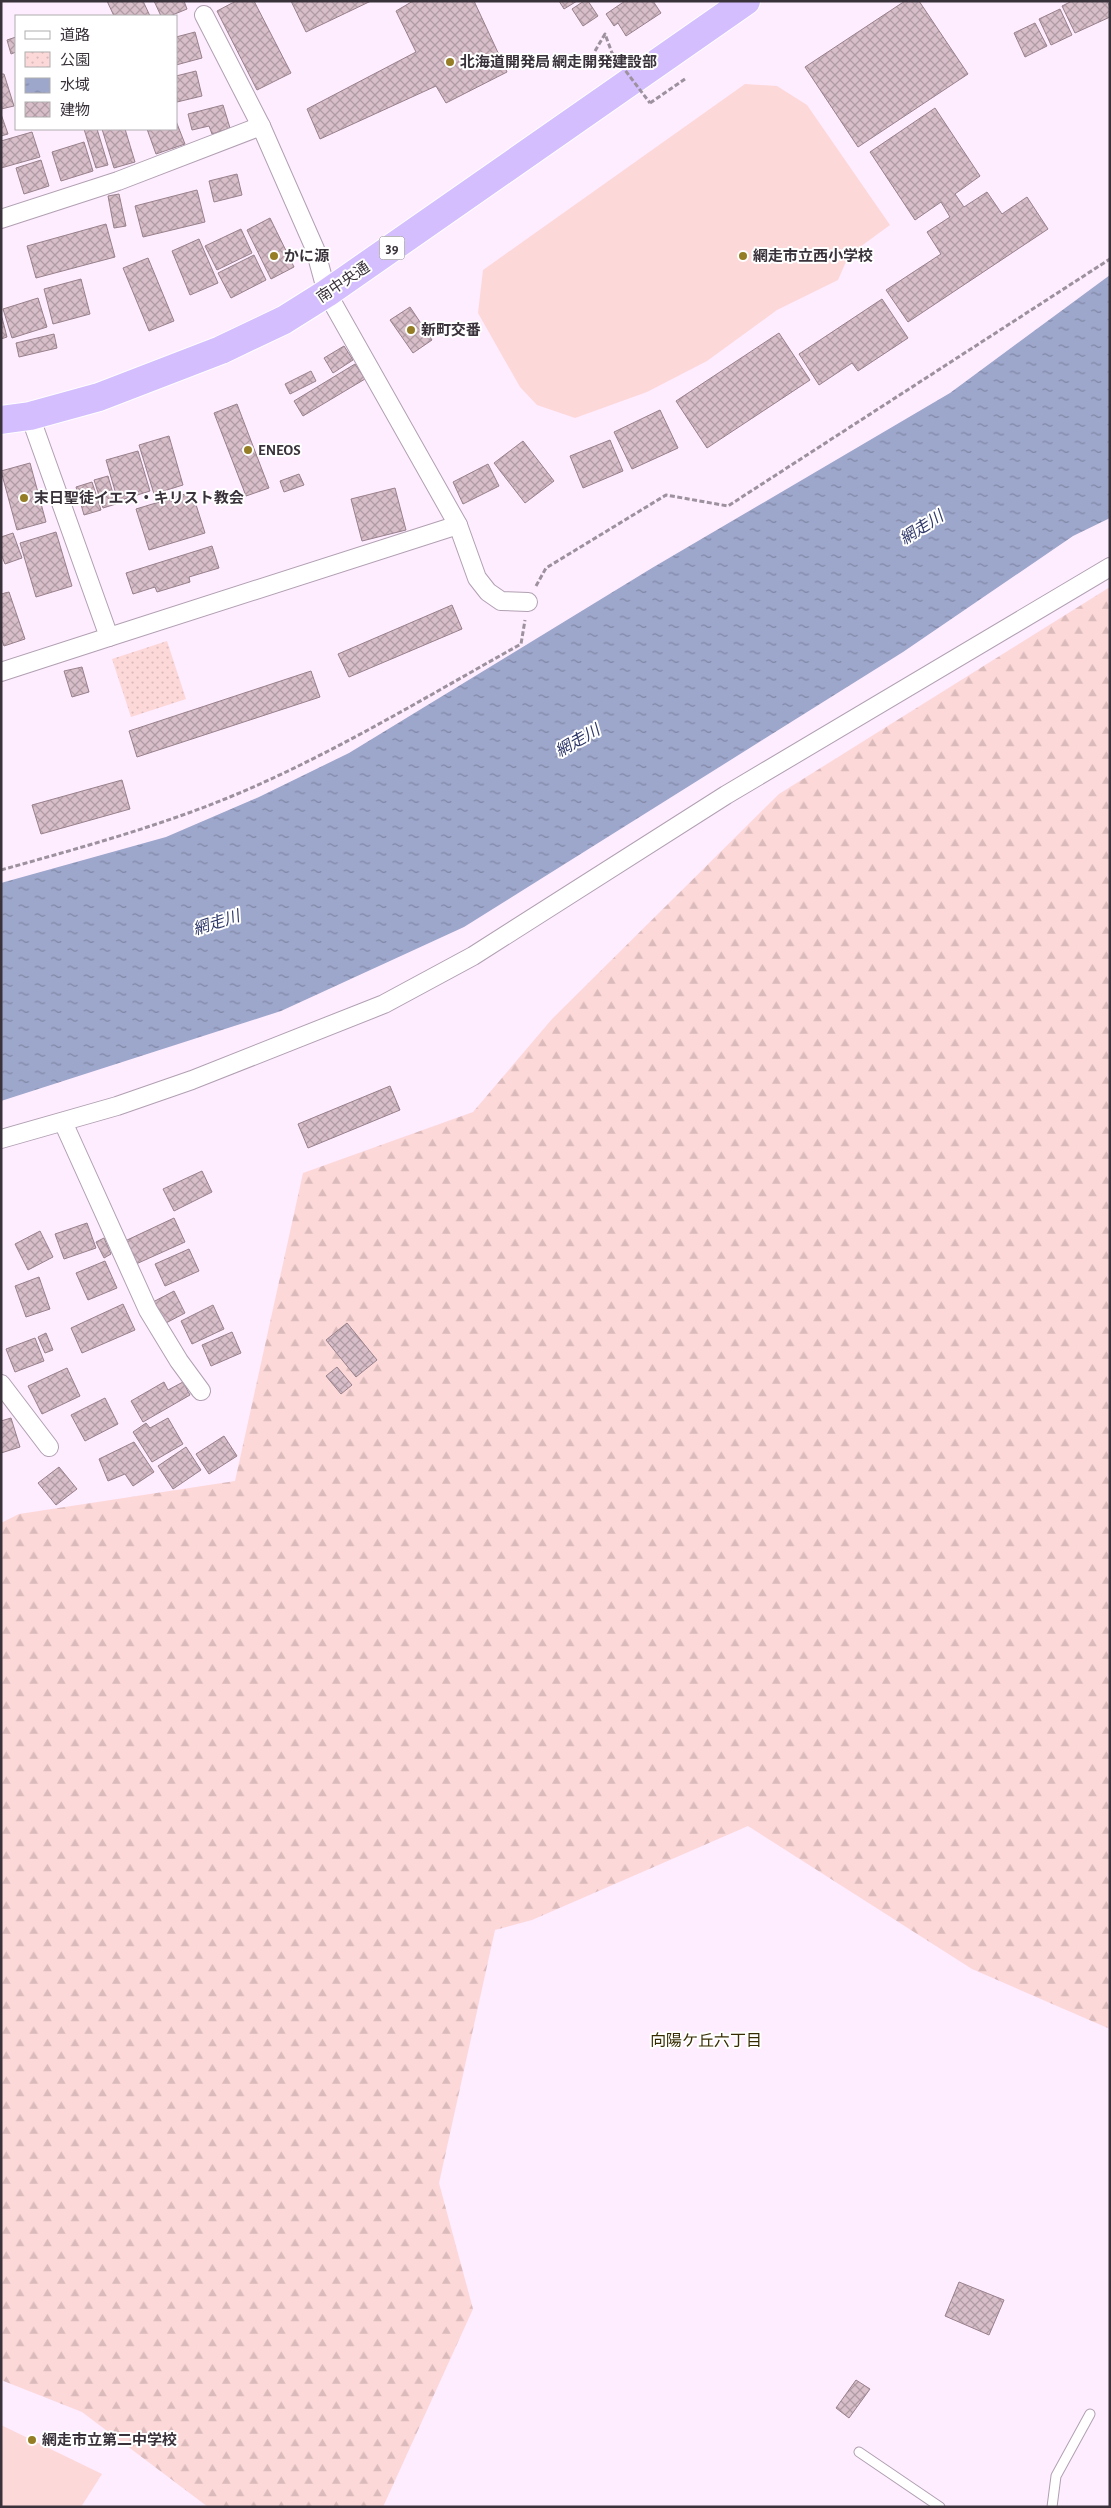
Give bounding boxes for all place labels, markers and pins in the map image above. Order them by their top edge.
place label: 北海道開発局 網走開発建設部 [460,54,657,70]
marker: 北海道開発局 網走開発建設部 [444,56,456,68]
place label: かに源 [284,248,330,264]
place label: 網走市立西小学校 [753,248,873,264]
marker: かに源 [268,250,280,262]
marker: 網走市立西小学校 [737,250,749,262]
place label: 新町交番 [421,322,481,338]
marker: 新町交番 [405,324,417,336]
place label: ENEOS [258,443,301,458]
marker: ENEOS [242,444,254,456]
place label: 末日聖徒イエス・キリスト教会 [34,490,244,506]
marker: 末日聖徒イエス・キリスト教会 [18,492,30,504]
place label: 網走市立第二中学校 [42,2432,177,2448]
marker: 網走市立第二中学校 [26,2434,38,2446]

